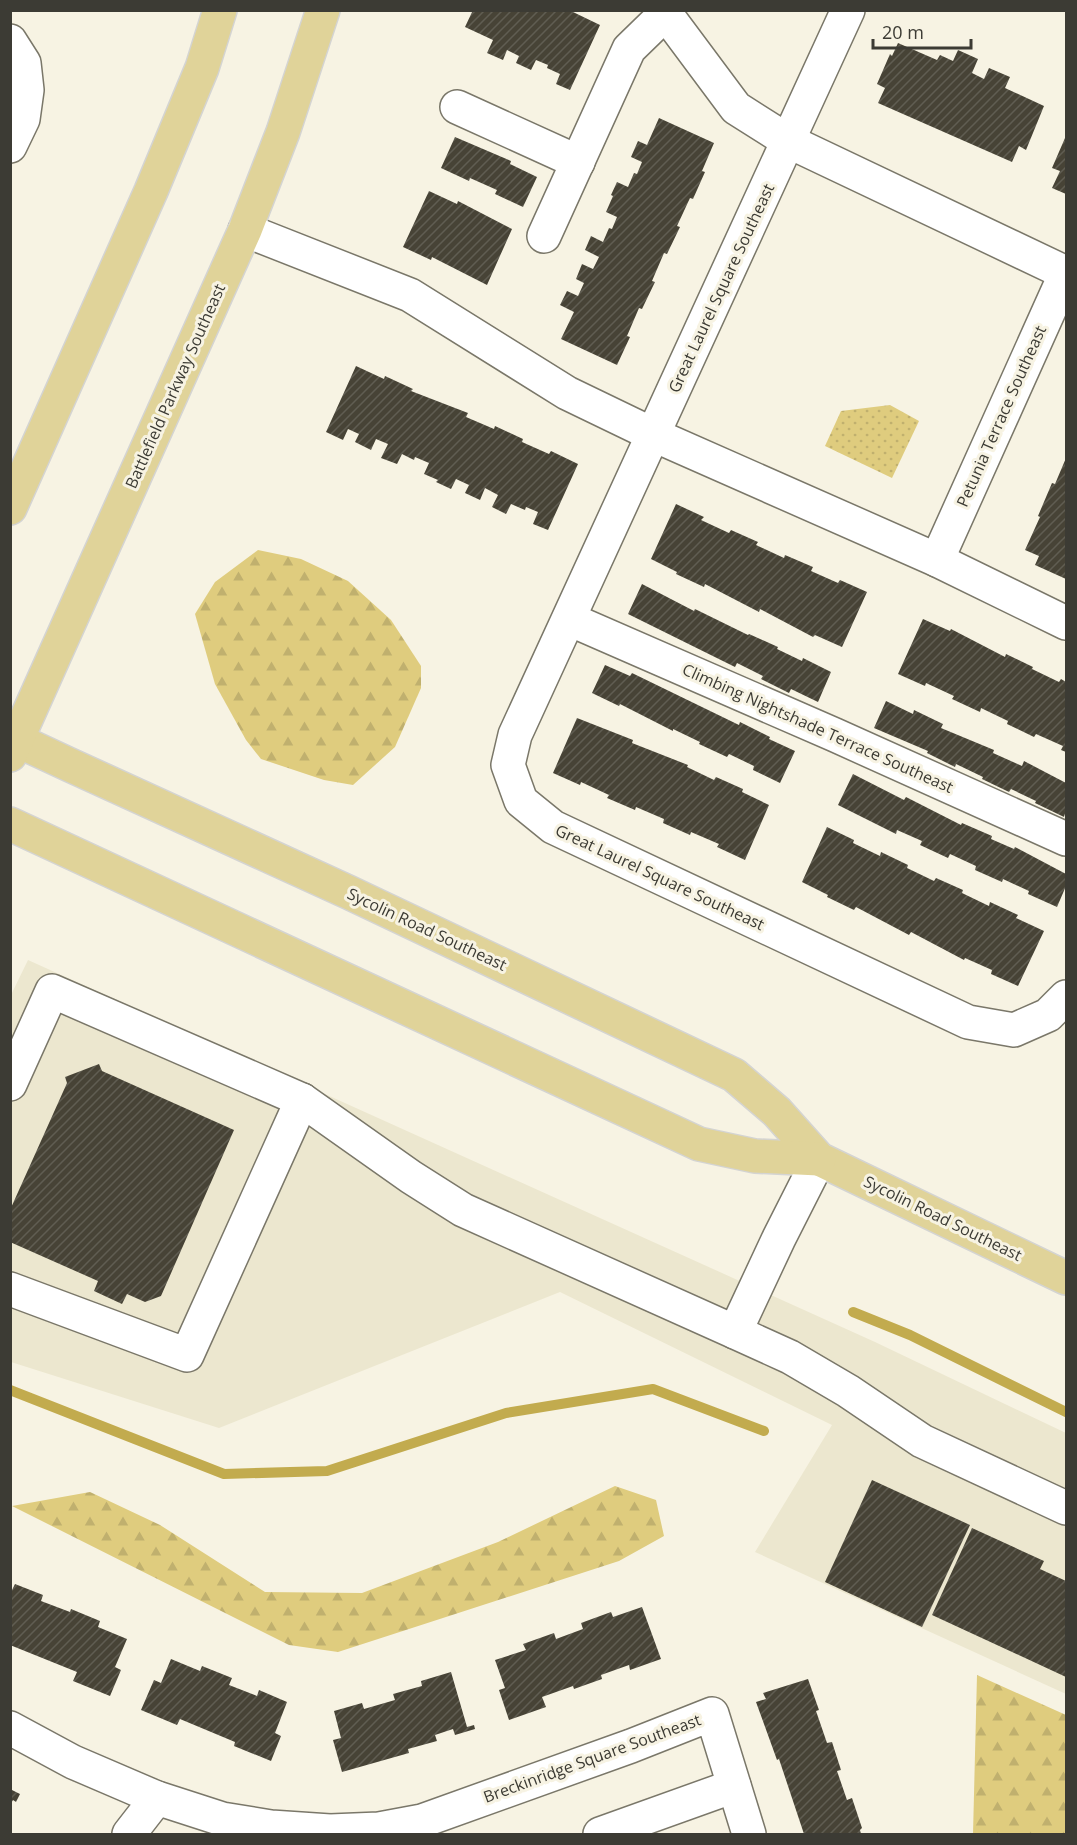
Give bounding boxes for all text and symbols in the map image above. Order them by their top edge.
scale bar [873,12,970,50]
text: 20 m [882,20,924,44]
street label: Great Laurel Square Southeast [663,180,779,396]
street label: Battlefield Parkway Southeast [120,280,230,492]
street label: Petunia Terrace Southeast [951,321,1051,510]
street label: Climbing Nightshade Terrace Southeast [679,658,957,798]
street label: Great Laurel Square Southeast [552,819,768,935]
street label: Sycolin Road Southeast [344,882,510,976]
street label: Sycolin Road Southeast [860,1170,1026,1266]
street label: Breckinridge Square Southeast [480,1708,704,1808]

